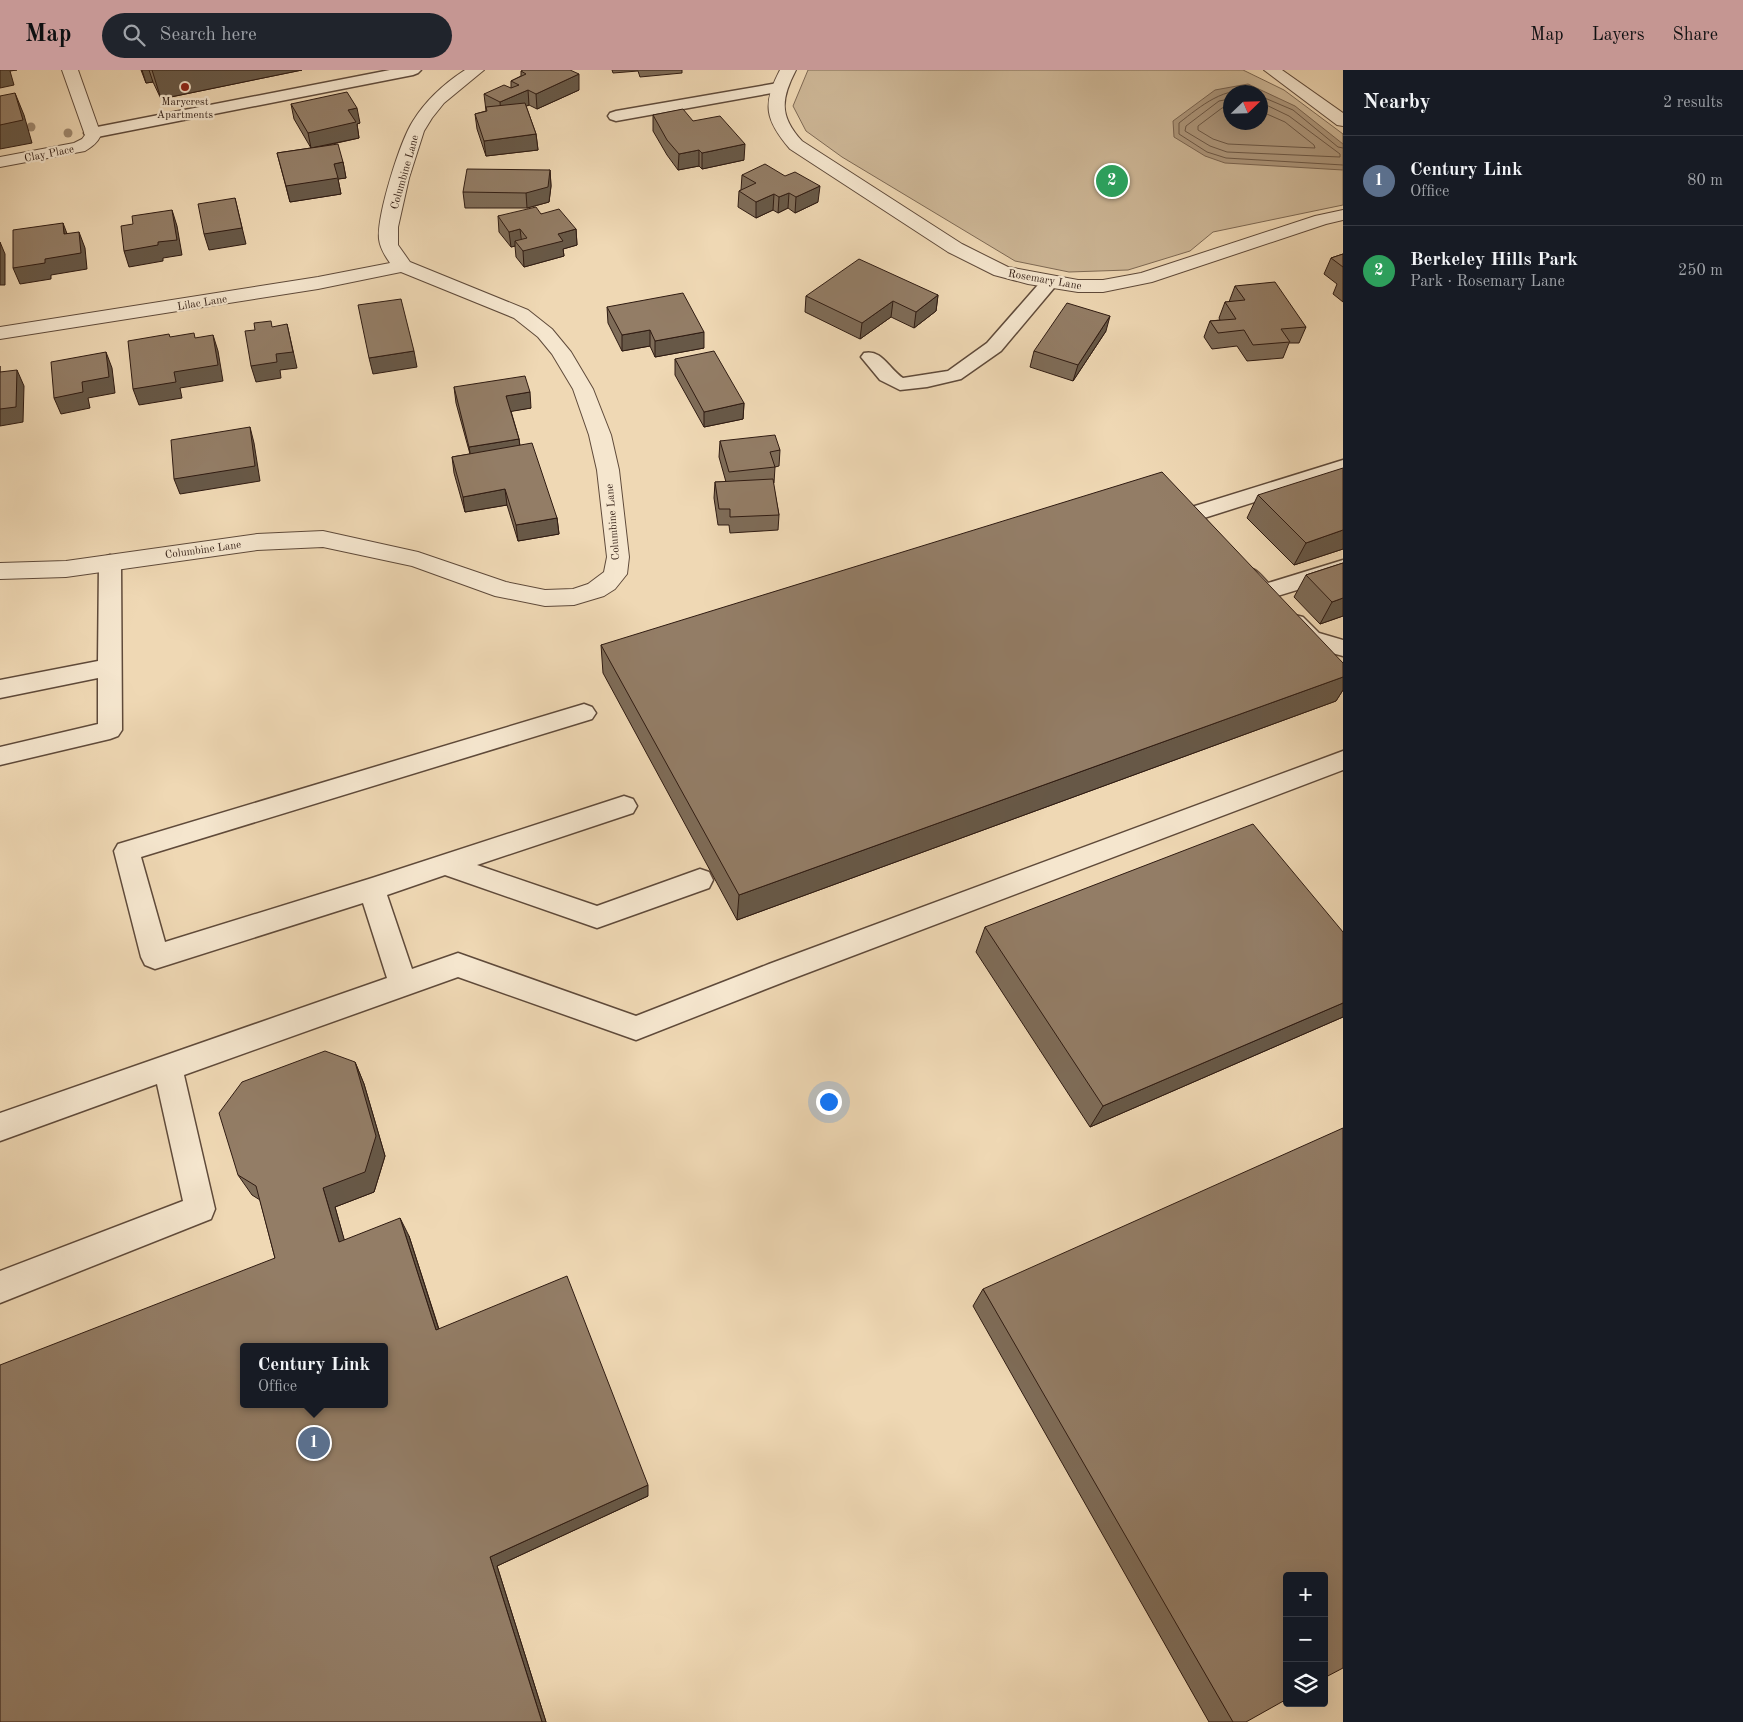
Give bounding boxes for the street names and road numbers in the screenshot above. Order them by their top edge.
street label: Columbine Lane [390,134,421,211]
street label: Clay Place [24,144,75,165]
street label: Rosemary Lane [1007,269,1082,292]
street label: Lilac Lane [176,294,228,313]
street label: Columbine Lane [605,483,622,561]
street label: Columbine Lane [164,540,242,561]

